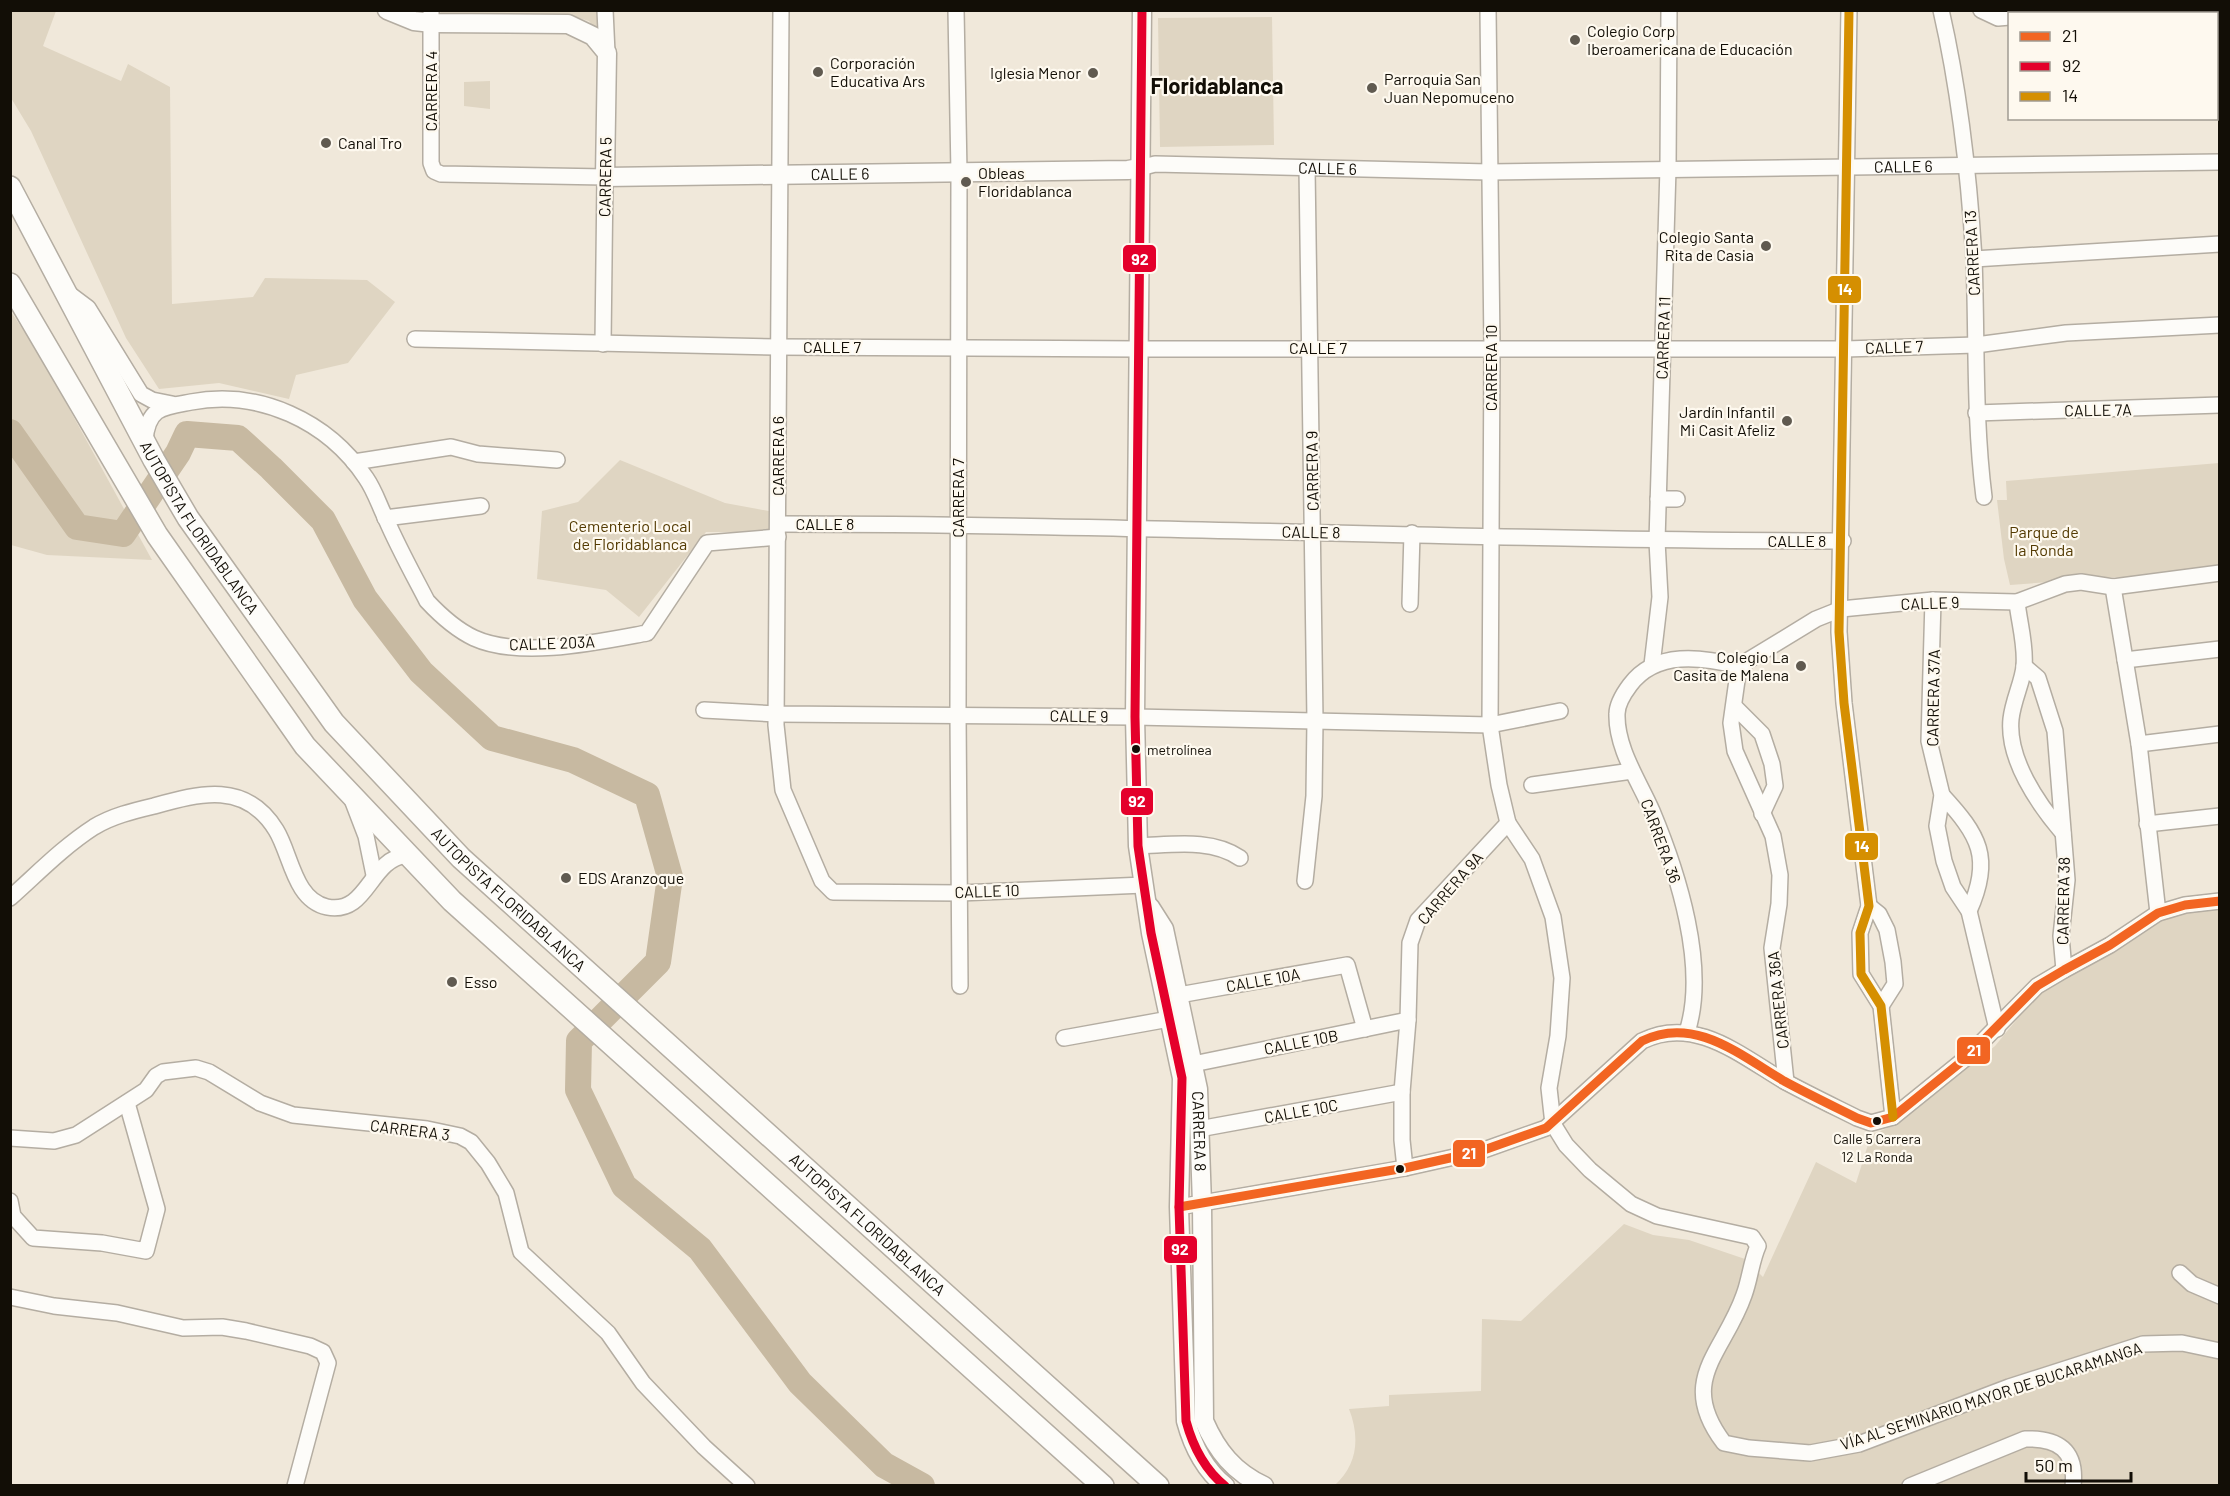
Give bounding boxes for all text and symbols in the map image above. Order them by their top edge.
legend [2008,12,2218,120]
place label: Colegio Corp Iberoamericana de Educación [1587,21,1793,58]
text: 21 [2062,24,2078,46]
marker: Colegio Corp Iberoamericana de Educación [1568,33,1582,47]
street label: CARRERA 4 [421,51,440,131]
place label: Corporación Educativa Ars [830,53,925,90]
text: 92 [2062,54,2081,76]
place label: Iglesia Menor [990,63,1081,82]
marker: Corporación Educativa Ars [811,65,825,79]
marker: Iglesia Menor [1086,66,1100,80]
place label: Parroquia San Juan Nepomuceno [1384,69,1514,106]
district label: Floridablanca [1151,72,1283,98]
marker: Parroquia San Juan Nepomuceno [1365,81,1379,95]
text: 14 [2062,84,2078,106]
place label: Canal Tro [338,133,402,152]
marker: Canal Tro [319,136,333,150]
street label: CARRERA 5 [594,137,615,217]
street label: CALLE 6 [1874,156,1933,176]
street label: CALLE 6 [1298,157,1357,178]
street label: CALLE 6 [810,163,869,183]
place label: Obleas Floridablanca [978,163,1072,200]
marker: Obleas Floridablanca [959,175,973,189]
street label: CARRERA 13 [1960,210,1983,296]
place label: Colegio Santa Rita de Casia [1659,227,1754,264]
marker: Colegio Santa Rita de Casia [1759,239,1773,253]
line badge: 92 [1122,244,1157,273]
text: 92 [1131,249,1149,268]
line badge: 14 [1827,275,1862,304]
text: 14 [1837,279,1853,298]
street label: CARRERA 11 [1652,296,1673,380]
street label: CARRERA 10 [1481,325,1500,411]
street label: CALLE 7 [1865,336,1924,357]
street label: CALLE 7 [803,337,861,356]
street label: CALLE 7 [1289,338,1347,357]
street label: CALLE 7A [2064,399,2132,420]
place label: Jardín Infantil Mi Casit Afeliz [1679,402,1775,439]
marker: Jardín Infantil Mi Casit Afeliz [1780,414,1794,428]
street label: CARRERA 6 [768,416,787,496]
street label: CARRERA 9 [1301,431,1322,511]
street label: AUTOPISTA FLORIDABLANCA [137,437,263,618]
street label: CARRERA 7 [948,458,967,538]
street label: CALLE 8 [796,514,854,533]
park label: Cementerio Local de Floridablanca [569,516,691,553]
street label: CALLE 8 [1281,521,1341,542]
park label: Parque de la Ronda [2009,522,2079,559]
street label: CALLE 8 [1768,531,1826,550]
street label: CALLE 9 [1900,592,1960,613]
street label: CALLE 203A [509,631,596,653]
place label: Colegio La Casita de Malena [1673,647,1789,684]
street label: CARRERA 37A [1922,649,1943,747]
marker: Colegio La Casita de Malena [1794,659,1808,673]
street label: CALLE 9 [1049,705,1109,726]
place label: metrolínea [1147,741,1212,758]
marker: metrolínea [1130,743,1142,755]
line badge: 92 [1120,787,1154,816]
text: 92 [1128,791,1146,810]
street label: CARRERA 36 [1637,796,1686,886]
street label: AUTOPISTA FLORIDABLANCA [428,823,590,975]
line badge: 14 [1844,832,1879,861]
text: 14 [1854,836,1870,855]
street label: CARRERA 9A [1413,847,1487,928]
street label: CARRERA 38 [2052,857,2073,945]
place label: EDS Aranzoque [578,868,684,887]
marker: EDS Aranzoque [559,871,573,885]
street label: CALLE 10 [954,880,1020,901]
street label: CARRERA 36A [1763,950,1792,1050]
street label: CALLE 10A [1224,964,1302,995]
place label: Esso [464,972,498,991]
marker: Esso [445,975,459,989]
street label: CALLE 10B [1262,1025,1340,1058]
line badge: 21 [1956,1036,1991,1065]
text: 21 [1967,1040,1981,1059]
street label: CARRERA 8 [1189,1091,1211,1172]
street label: CALLE 10C [1262,1095,1339,1126]
street label: CARRERA 3 [369,1115,451,1144]
marker: Calle 5 Carrera 12 La Ronda [1871,1115,1883,1127]
place label: Calle 5 Carrera 12 La Ronda [1833,1130,1921,1165]
line badge: 21 [1452,1139,1486,1168]
text: 21 [1462,1143,1476,1162]
street label: AUTOPISTA FLORIDABLANCA [786,1149,950,1299]
unlabelled marker [1394,1163,1406,1175]
line badge: 92 [1163,1235,1198,1264]
text: 92 [1171,1239,1189,1258]
street label: VÍA AL SEMINARIO MAYOR DE BUCARAMANGA [1838,1338,2144,1453]
scale bar [2026,1445,2131,1483]
text: 50 m [2035,1454,2073,1476]

